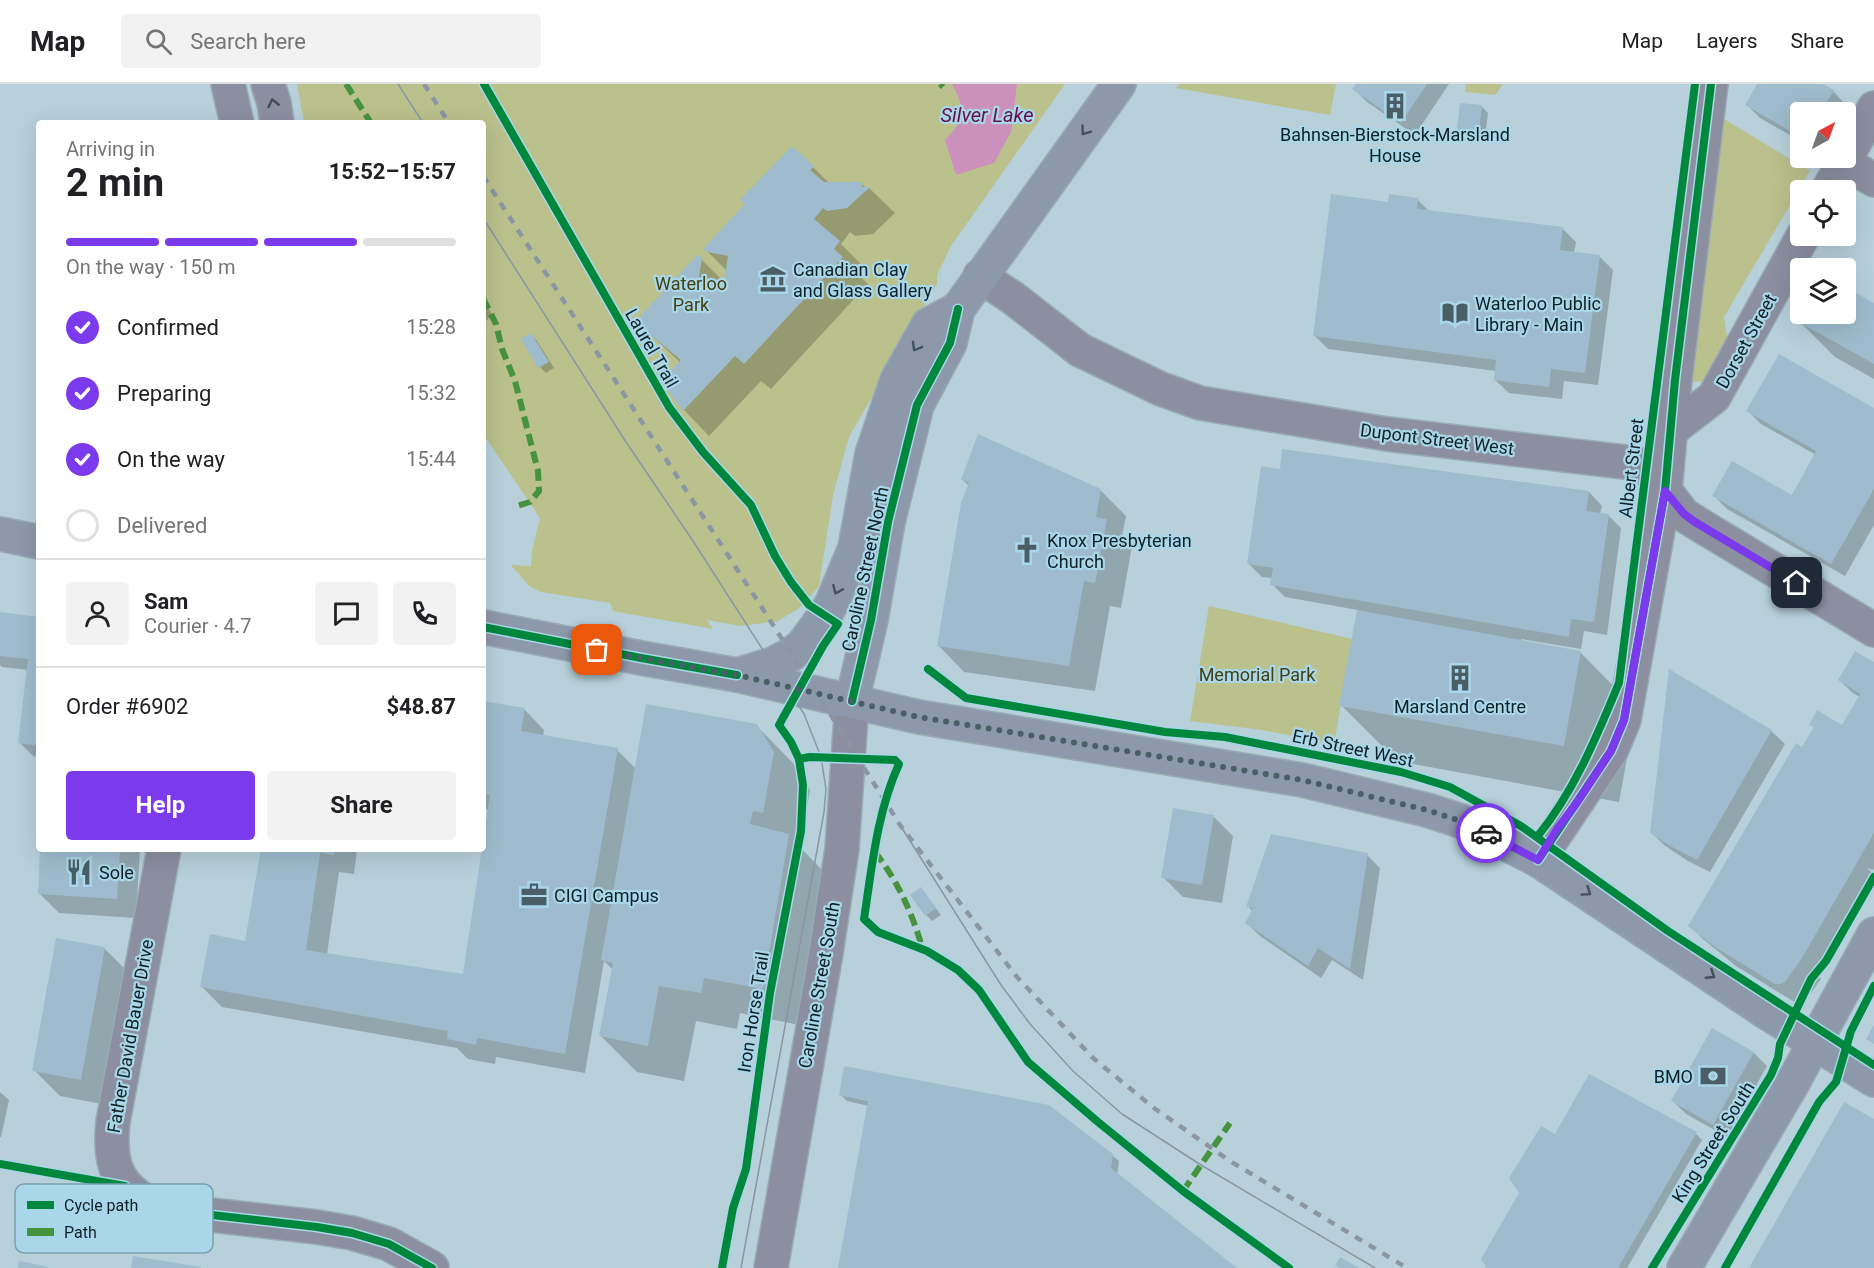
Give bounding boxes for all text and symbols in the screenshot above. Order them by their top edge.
search box [121,14,541,68]
text: Map [30,25,85,58]
icon: search [142,25,175,58]
text: Search here [190,29,306,54]
text: Map [1621,29,1663,53]
text: Layers [1696,29,1757,53]
text: Share [1790,29,1844,53]
building icon: Bahnsen-Bierstock-Marsland House [1380,91,1410,121]
one-way arrow [268,98,281,108]
north arrow [1790,102,1856,168]
map controls [1790,102,1856,324]
water label: Silver Lake [941,103,1033,127]
place label: Bahnsen-Bierstock-Marsland House [1280,124,1510,166]
one-way arrow [1081,125,1092,136]
text: Arriving in [66,137,155,161]
text: 15:52–15:57 [329,159,456,184]
text: 2 min [66,160,164,206]
button: locate [1790,180,1856,246]
text: On the way · 150 m [66,255,235,279]
button: layers [1790,258,1856,324]
place label: Canadian Clay and Glass Gallery [793,259,932,301]
museum icon: Canadian Clay and Glass Gallery [758,264,788,294]
park label: Waterloo Park [655,273,727,315]
street label: Dorset Street [1711,290,1781,392]
place label: Waterloo Public Library - Main [1475,293,1601,335]
library icon: Waterloo Public Library - Main [1440,298,1470,328]
street label: Laurel Trail [621,305,683,391]
icon: check [66,311,99,344]
text: Confirmed [117,315,219,340]
text: 15:28 [406,315,456,339]
one-way arrow [912,341,923,351]
icon: check [66,377,99,410]
text: Preparing [117,381,211,406]
text: 15:32 [406,381,456,405]
street label: Albert Street [1614,417,1648,519]
street label: Dupont Street West [1359,419,1515,459]
icon: check [66,443,99,476]
text: On the way [117,447,225,472]
text: 15:44 [406,447,456,471]
street label: Caroline Street North [837,485,893,653]
text: Delivered [117,513,207,538]
place label: Knox Presbyterian Church [1047,530,1192,572]
church icon: Knox Presbyterian Church [1012,535,1042,565]
pin [1771,557,1822,608]
icon: home [1780,566,1813,599]
button: person [66,582,129,645]
button: chat [315,582,378,645]
button: phone [393,582,456,645]
one-way arrow [832,584,844,595]
text: Sam [144,589,188,614]
text: Courier · 4.7 [144,614,251,638]
pin [571,624,622,675]
icon: bag [580,633,613,666]
building icon: Marsland Centre [1445,663,1475,693]
park label: Memorial Park [1199,664,1316,685]
text: Order #6902 [66,694,188,719]
text: $48.87 [387,694,456,719]
place label: Marsland Centre [1394,696,1526,717]
street label: Erb Street West [1291,725,1416,771]
button: Help [66,771,255,840]
button: Share [267,771,456,840]
courier [1456,803,1516,863]
icon: car [1470,817,1503,850]
restaurant icon: Sole [64,857,94,887]
place label: Sole [99,862,134,883]
office icon: CIGI Campus [519,880,549,910]
place label: CIGI Campus [554,885,659,906]
one-way arrow [1580,885,1591,896]
street label: Caroline Street South [794,900,844,1070]
street label: Father David Bauer Drive [103,938,157,1134]
street label: Iron Horse Trail [733,950,773,1074]
one-way arrow [1704,968,1715,979]
bank icon: BMO [1698,1061,1728,1091]
place label: BMO [1654,1066,1693,1087]
street label: King Street South [1667,1078,1759,1206]
legend [15,1184,213,1253]
text: Cycle path [64,1196,138,1215]
text: Path [64,1223,97,1242]

